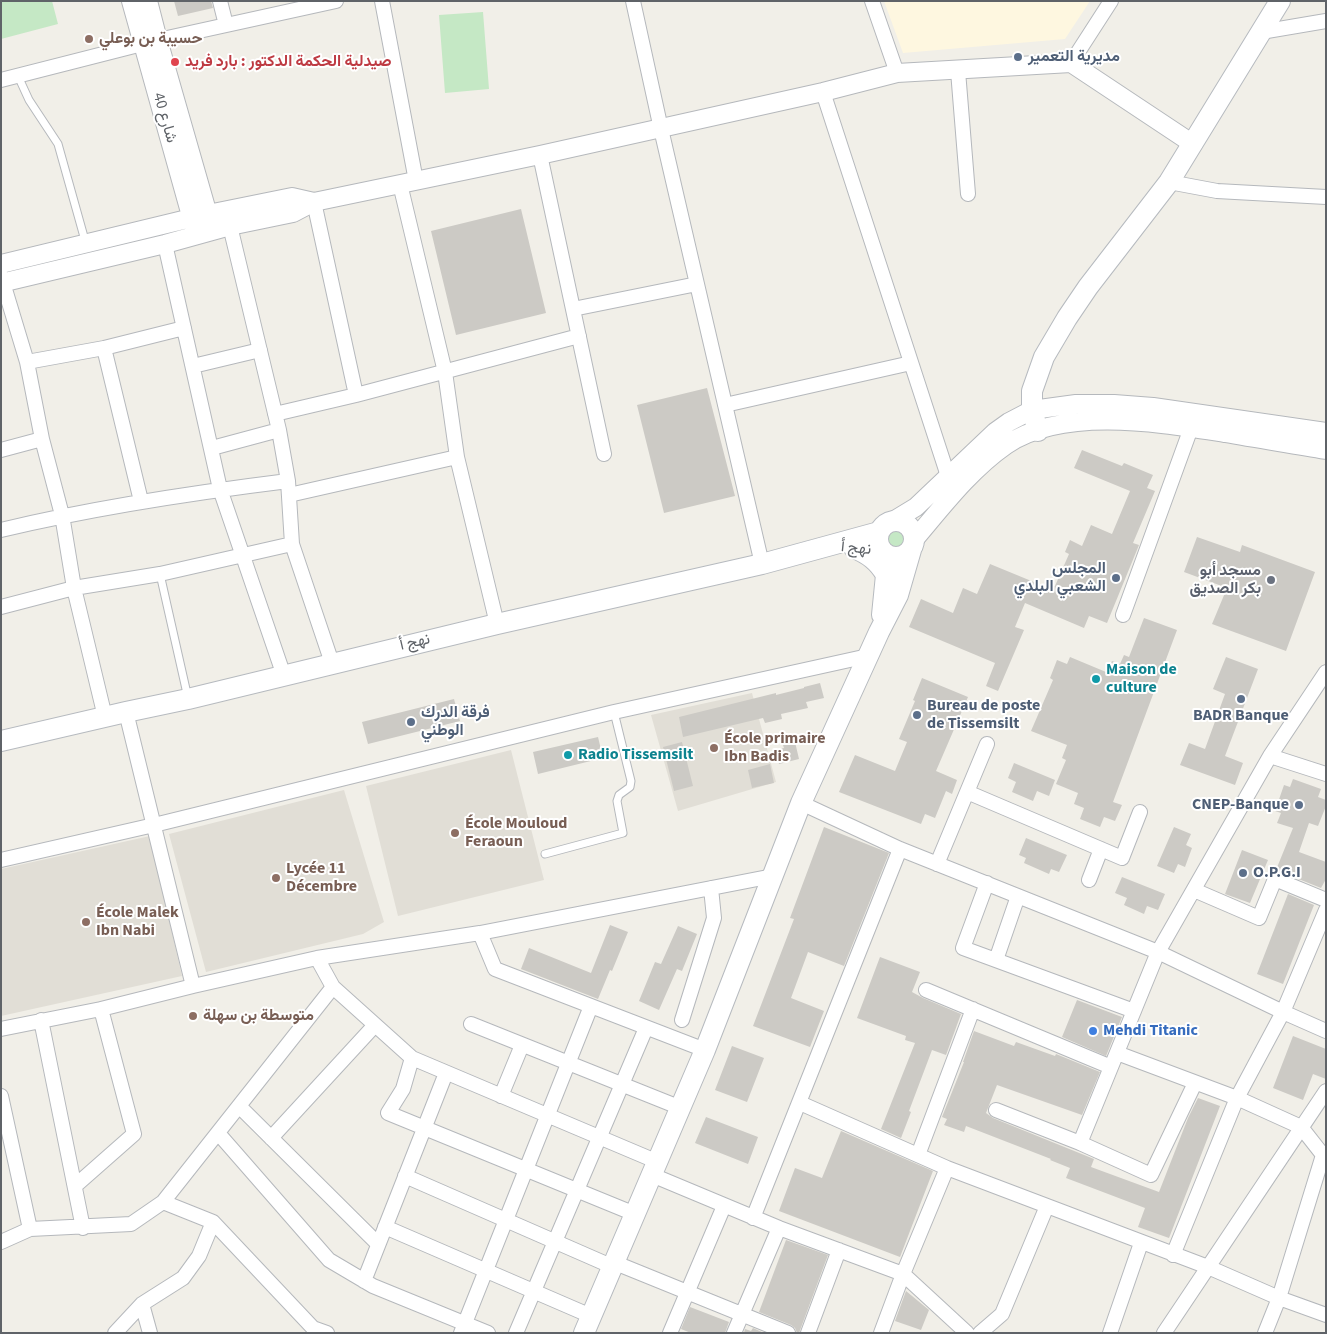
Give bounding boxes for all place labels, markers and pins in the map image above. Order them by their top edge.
place label: حسيبة بن بوعلي [99,29,202,49]
marker: حسيبة بن بوعلي [83,33,95,45]
place label: مديرية التعمير [1028,47,1120,67]
marker: مديرية التعمير [1012,51,1024,63]
place label: صيدلية الحكمة الدكتور : بارد فريد [185,52,392,72]
marker: صيدلية الحكمة الدكتور : بارد فريد [169,56,181,68]
place label: المجلس الشعبي البلدي [1014,559,1106,597]
place label: مسجد أبو بكر الصديق [1189,561,1261,599]
marker: المجلس الشعبي البلدي [1110,572,1122,584]
marker: مسجد أبو بكر الصديق [1265,574,1277,586]
place label: Maison de culture [1106,660,1177,698]
marker: Maison de culture [1090,673,1102,685]
marker: BADR Banque [1235,693,1247,705]
place label: Bureau de poste de Tissemsilt [927,696,1040,734]
place label: فرقة الدرك الوطني [421,703,490,741]
place label: BADR Banque [1193,706,1289,726]
marker: Bureau de poste de Tissemsilt [911,709,923,721]
marker: فرقة الدرك الوطني [405,716,417,728]
place label: École primaire Ibn Badis [724,729,826,767]
marker: École primaire Ibn Badis [708,742,720,754]
place label: Radio Tissemsilt [578,745,693,765]
marker: Radio Tissemsilt [562,749,574,761]
place label: CNEP-Banque [1192,795,1289,815]
marker: CNEP-Banque [1293,799,1305,811]
place label: École Mouloud Feraoun [465,814,567,852]
marker: École Mouloud Feraoun [449,827,461,839]
place label: Lycée 11 Décembre [286,859,357,897]
place label: O.P.G.I [1253,863,1301,883]
marker: O.P.G.I [1237,867,1249,879]
marker: Lycée 11 Décembre [270,872,282,884]
place label: École Malek Ibn Nabi [96,903,179,941]
marker: École Malek Ibn Nabi [80,916,92,928]
place label: متوسطة بن سهلة [203,1006,314,1026]
marker: متوسطة بن سهلة [187,1010,199,1022]
place label: Mehdi Titanic [1103,1021,1198,1041]
marker: Mehdi Titanic [1087,1025,1099,1037]

